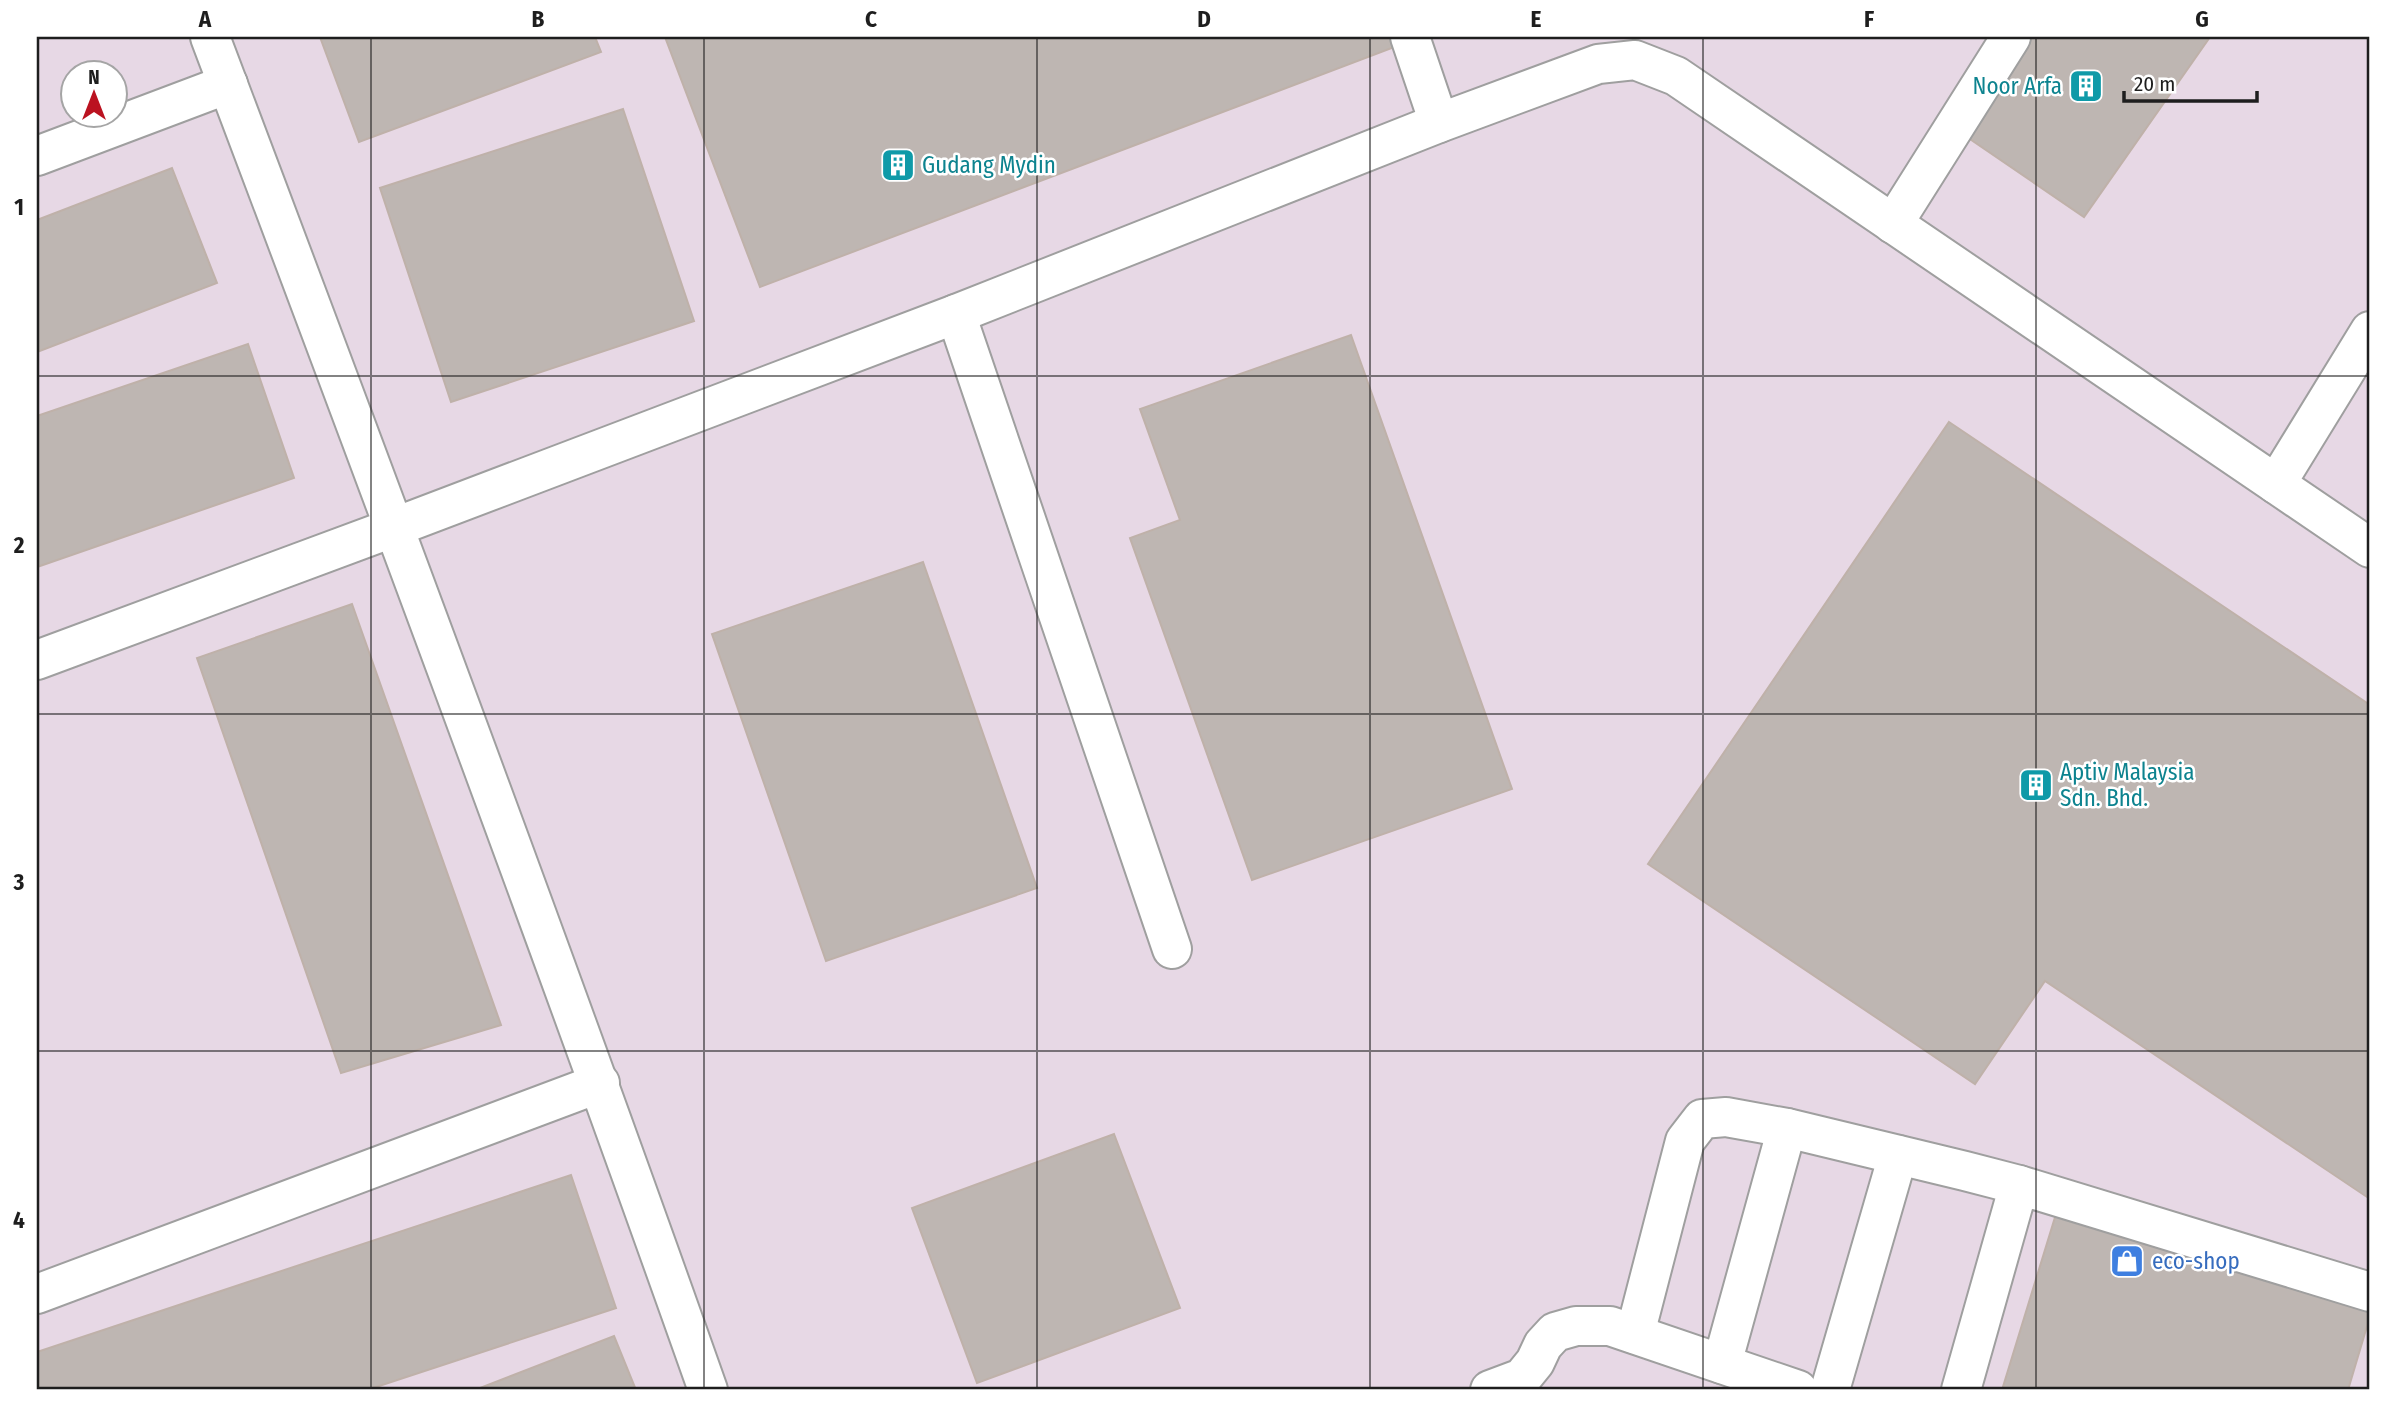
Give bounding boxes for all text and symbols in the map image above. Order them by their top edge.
text: A [198,5,212,33]
text: B [532,5,545,33]
text: C [865,5,877,33]
text: D [1197,5,1211,33]
text: E [1531,5,1542,33]
text: F [1864,5,1874,33]
text: G [2195,5,2209,33]
north arrow [60,60,130,130]
scale bar [2124,60,2256,104]
text: N [88,66,100,89]
building icon: Noor Arfa [2067,67,2105,105]
text: 20 m [2134,71,2175,97]
place label: Noor Arfa [1972,72,2062,100]
building icon: Gudang Mydin [879,146,917,184]
place label: Gudang Mydin [922,151,1056,179]
text: 1 [14,193,24,221]
text: 2 [13,531,25,559]
place label: Aptiv Malaysia Sdn. Bhd. [2060,758,2195,812]
building icon: Aptiv Malaysia Sdn. Bhd. [2017,766,2055,804]
text: 3 [13,868,25,896]
text: 4 [13,1206,25,1234]
shop icon: eco-shop [2108,1242,2146,1280]
place label: eco-shop [2152,1247,2240,1275]

